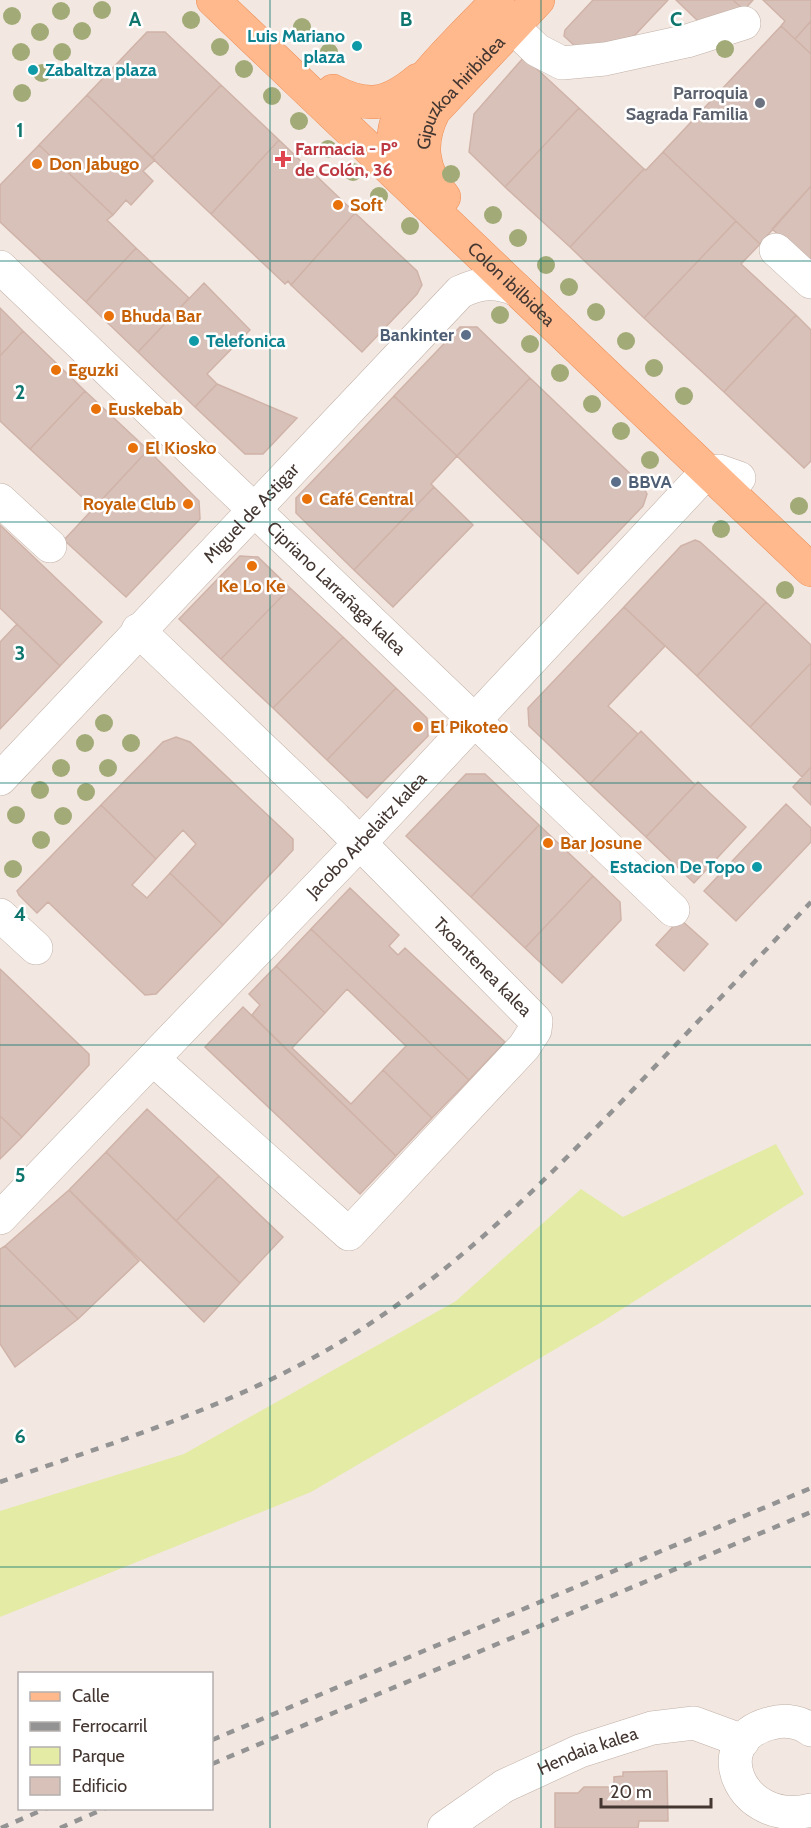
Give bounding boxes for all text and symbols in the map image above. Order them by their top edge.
text: A [129,7,142,31]
text: B [400,7,412,31]
text: C [670,7,682,31]
place label: Luis Mariano plaza [247,25,345,68]
street label: Gipuzkoa hiribidea [413,31,510,150]
marker: Luis Mariano plaza [350,39,364,53]
place label: Zabaltza plaza [45,59,157,81]
marker: Zabaltza plaza [26,63,40,77]
place label: Parroquia Sagrada Familia [626,82,748,125]
marker: Parroquia Sagrada Familia [753,96,767,110]
text: 1 [16,118,24,142]
place label: Farmacia - Pº de Colón, 36 [295,138,398,181]
marker: Farmacia - Pº de Colón, 36 [276,152,290,166]
place label: Don Jabugo [49,153,139,175]
marker: Don Jabugo [30,157,44,171]
place label: Soft [350,194,383,216]
marker: Soft [331,198,345,212]
street label: Colon ibilbidea [463,237,560,331]
place label: Bhuda Bar [121,305,201,327]
marker: Bhuda Bar [102,309,116,323]
place label: Bankinter [380,324,454,346]
marker: Bankinter [459,328,473,342]
place label: Telefonica [206,330,286,352]
marker: Telefonica [187,334,201,348]
place label: Eguzki [68,359,119,381]
marker: Eguzki [49,363,63,377]
text: 2 [15,380,25,404]
place label: Euskebab [108,398,183,420]
marker: Euskebab [89,402,103,416]
place label: El Kiosko [145,437,217,459]
marker: El Kiosko [126,441,140,455]
street label: Miguel de Astigar [199,458,304,567]
place label: BBVA [628,471,673,493]
marker: BBVA [609,475,623,489]
place label: Café Central [319,488,414,510]
marker: Café Central [300,492,314,506]
place label: Royale Club [83,493,176,515]
marker: Royale Club [181,497,195,511]
street label: Cipriano Larrañaga kalea [262,517,411,660]
marker: Ke Lo Ke [245,559,259,573]
place label: Ke Lo Ke [218,575,286,597]
text: 3 [15,641,25,665]
place label: El Pikoteo [430,716,508,738]
marker: El Pikoteo [411,720,425,734]
street label: Jacobo Arbelaitz kalea [301,768,432,904]
place label: Bar Josune [560,832,642,854]
marker: Bar Josune [541,836,555,850]
place label: Estacion De Topo [610,856,745,878]
marker: Estacion De Topo [750,860,764,874]
text: 4 [14,902,26,926]
street label: Txoantenea kalea [429,913,537,1021]
text: 5 [15,1163,25,1187]
text: 6 [14,1424,26,1448]
legend [18,1672,213,1810]
text: Calle [72,1685,109,1707]
text: Ferrocarril [72,1715,148,1737]
street label: Hendaia kalea [534,1722,641,1780]
text: Parque [72,1745,125,1767]
scale bar [601,1771,710,1809]
text: Edificio [72,1775,127,1797]
text: 20 m [610,1781,652,1803]

